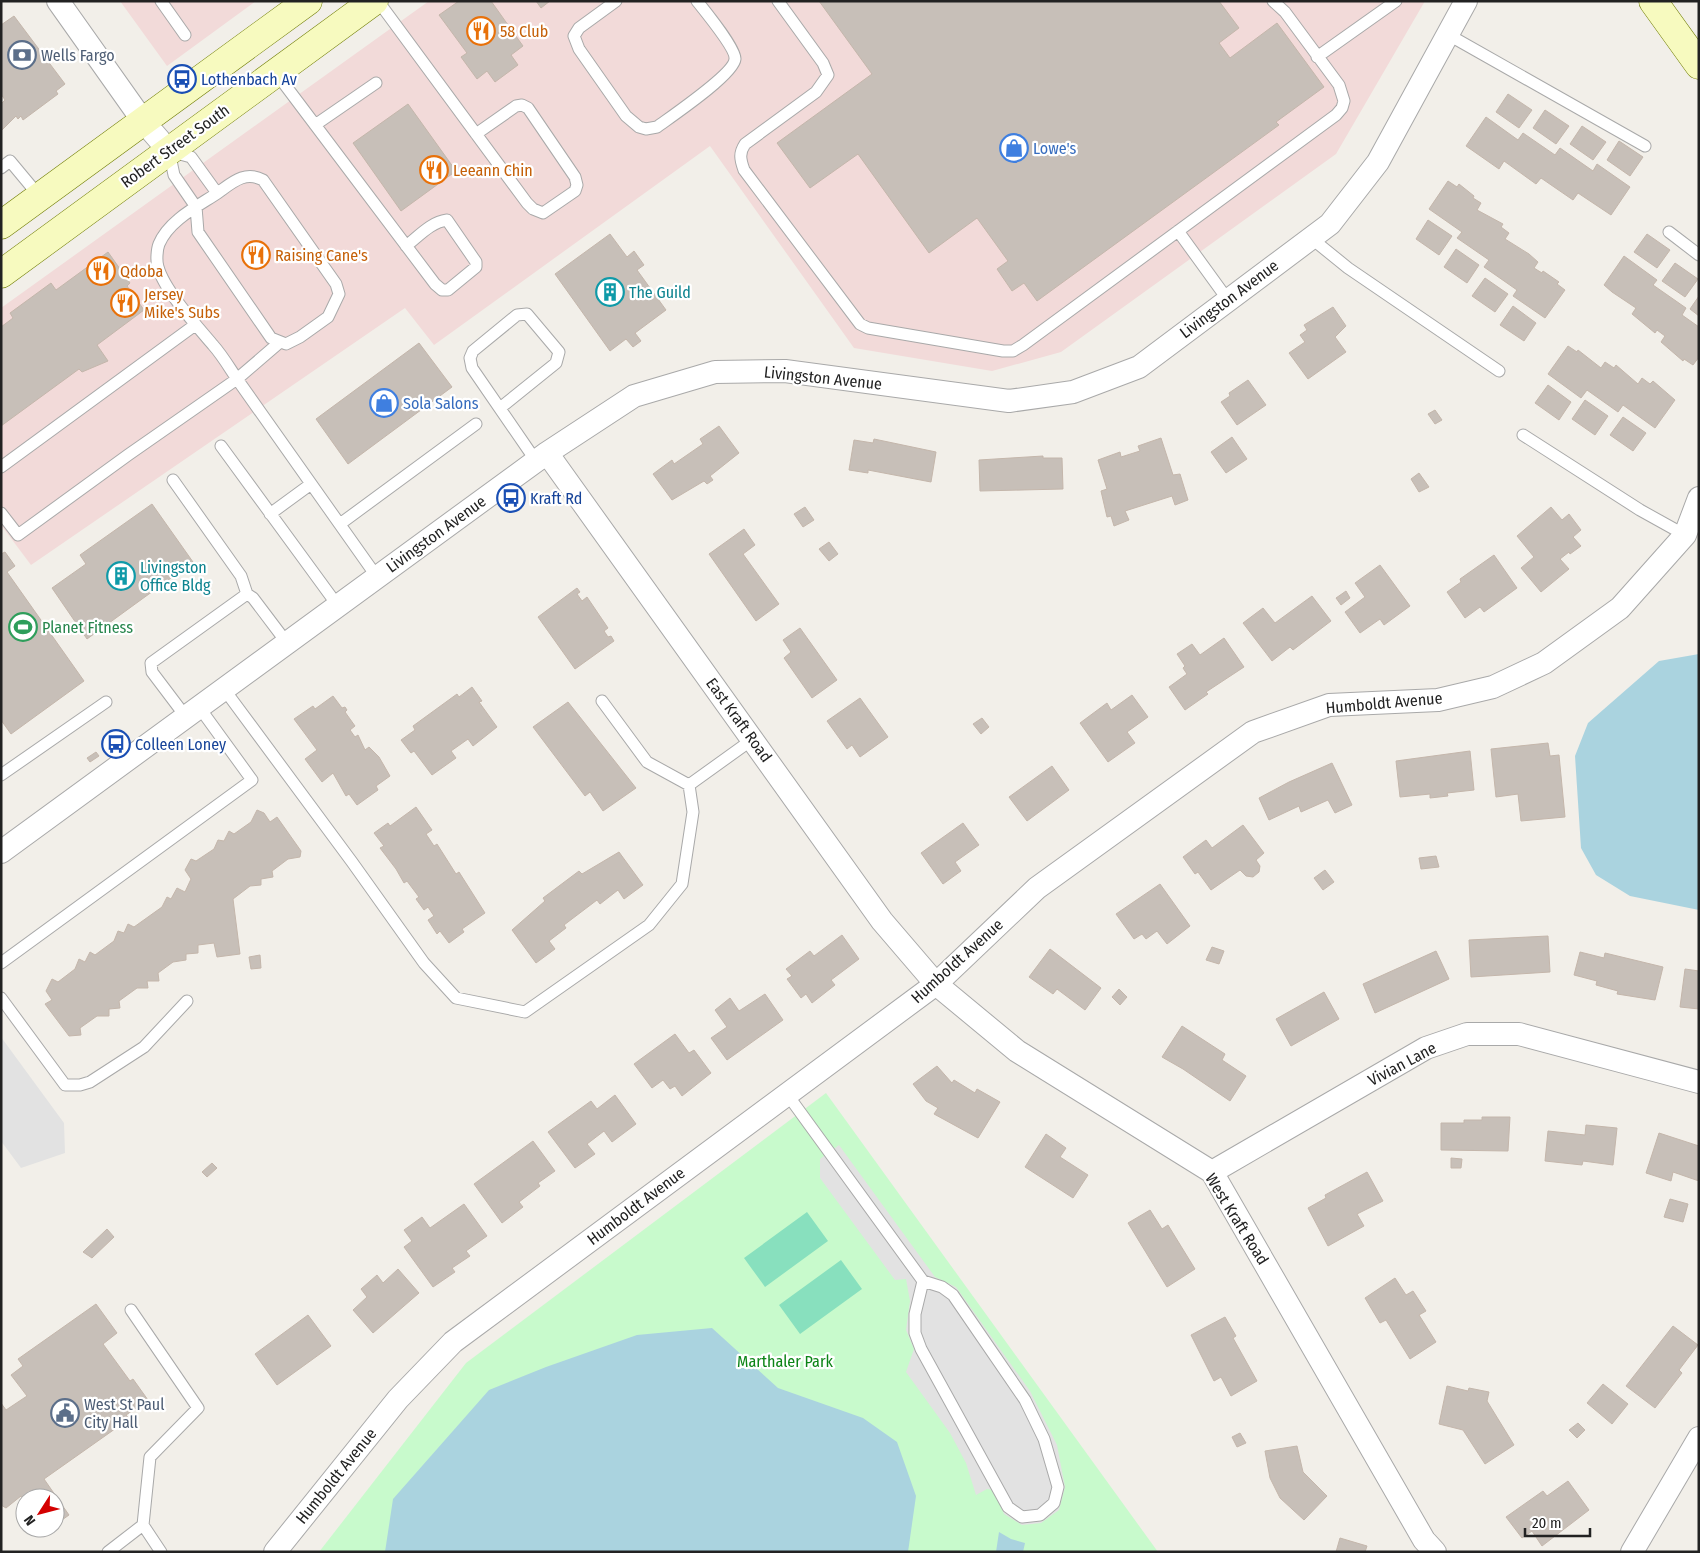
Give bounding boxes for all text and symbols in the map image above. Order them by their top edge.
restaurant icon: 58 Club [466,16,496,46]
place label: 58 Club [500,22,548,41]
bank icon: Wells Fargo [7,40,37,70]
place label: Wells Fargo [41,46,115,65]
bus stop icon: Lothenbach Av [167,64,197,94]
place label: Lothenbach Av [201,70,297,89]
street label: Robert Street South [117,100,233,192]
shop icon: Lowe's [999,133,1029,163]
place label: Lowe's [1033,139,1076,158]
restaurant icon: Leeann Chin [419,155,449,185]
place label: Leeann Chin [453,161,533,180]
restaurant icon: Raising Cane's [241,240,271,270]
place label: Raising Cane's [275,246,368,265]
restaurant icon: Qdoba [86,256,116,286]
street label: Livingston Avenue [1176,256,1282,342]
place label: Qdoba [120,262,163,281]
building icon: The Guild [595,277,625,307]
place label: The Guild [629,283,691,302]
place label: Jersey Mike's Subs [144,285,220,322]
restaurant icon: Jersey Mike's Subs [110,288,140,318]
street label: Livingston Avenue [763,362,883,394]
shop icon: Sola Salons [369,388,399,418]
place label: Sola Salons [403,394,479,413]
bus stop icon: Kraft Rd [496,483,526,513]
place label: Kraft Rd [530,489,582,508]
street label: Livingston Avenue [382,491,490,577]
place label: Livingston Office Bldg [140,558,211,595]
building icon: Livingston Office Bldg [106,561,136,591]
sports icon: Planet Fitness [8,612,38,642]
place label: Planet Fitness [42,618,133,637]
street label: East Kraft Road [702,674,776,766]
street label: Humboldt Avenue [1325,688,1443,718]
bus stop icon: Colleen Loney [101,729,131,759]
place label: Colleen Loney [135,735,227,754]
street label: Humboldt Avenue [907,915,1007,1007]
street label: Vivian Lane [1365,1038,1439,1090]
street label: Humboldt Avenue [584,1163,689,1249]
street label: West Kraft Road [1201,1170,1273,1268]
park label: Marthaler Park [737,1352,834,1371]
place label: West St Paul City Hall [84,1395,164,1432]
public building icon: West St Paul City Hall [50,1398,80,1428]
street label: Humboldt Avenue [292,1424,380,1527]
north arrow [15,1488,65,1538]
scale bar [1525,1506,1590,1538]
text: N [21,1512,39,1529]
text: 20 m [1532,1514,1562,1532]

